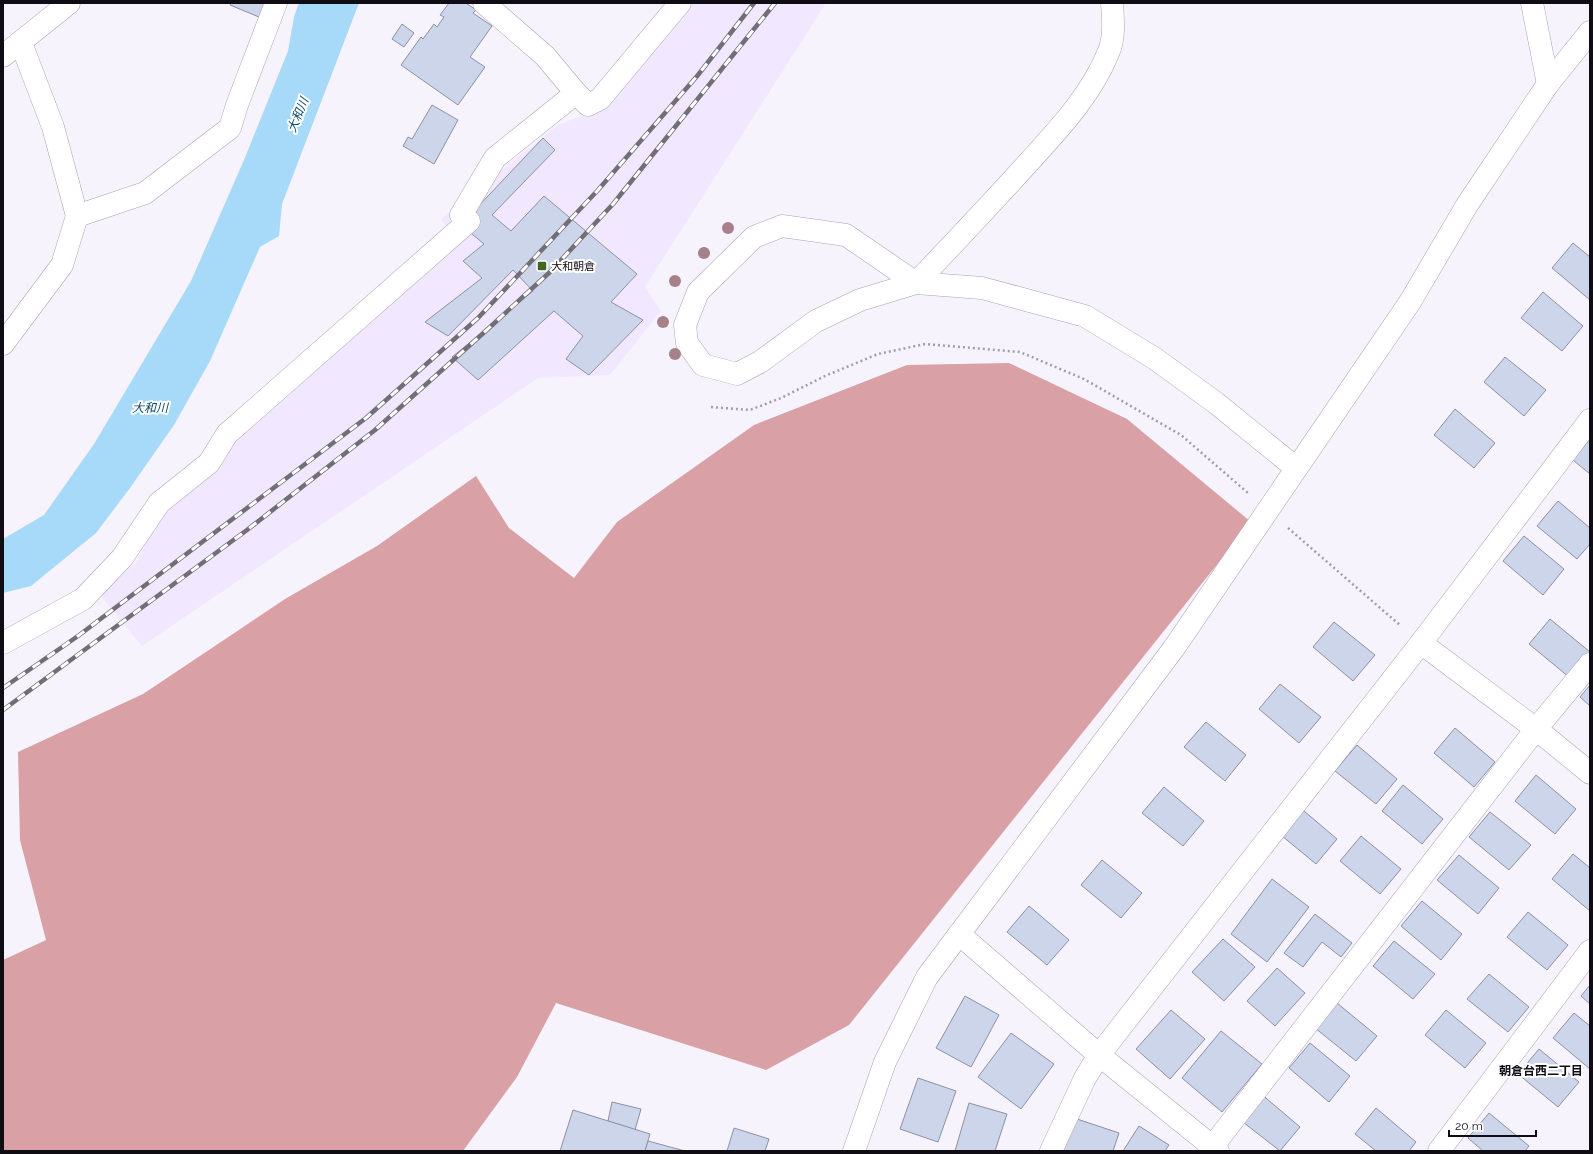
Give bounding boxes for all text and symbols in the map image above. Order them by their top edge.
water label: 大和川 [285,94,312,134]
marker: 大和朝倉 [536,260,548,272]
place label: 大和朝倉 [551,260,595,273]
water label: 大和川 [132,401,170,415]
district label: 朝倉台西二丁目 [1499,1064,1583,1078]
scale bar [1449,1112,1536,1138]
text: 20 m [1455,1119,1483,1133]

